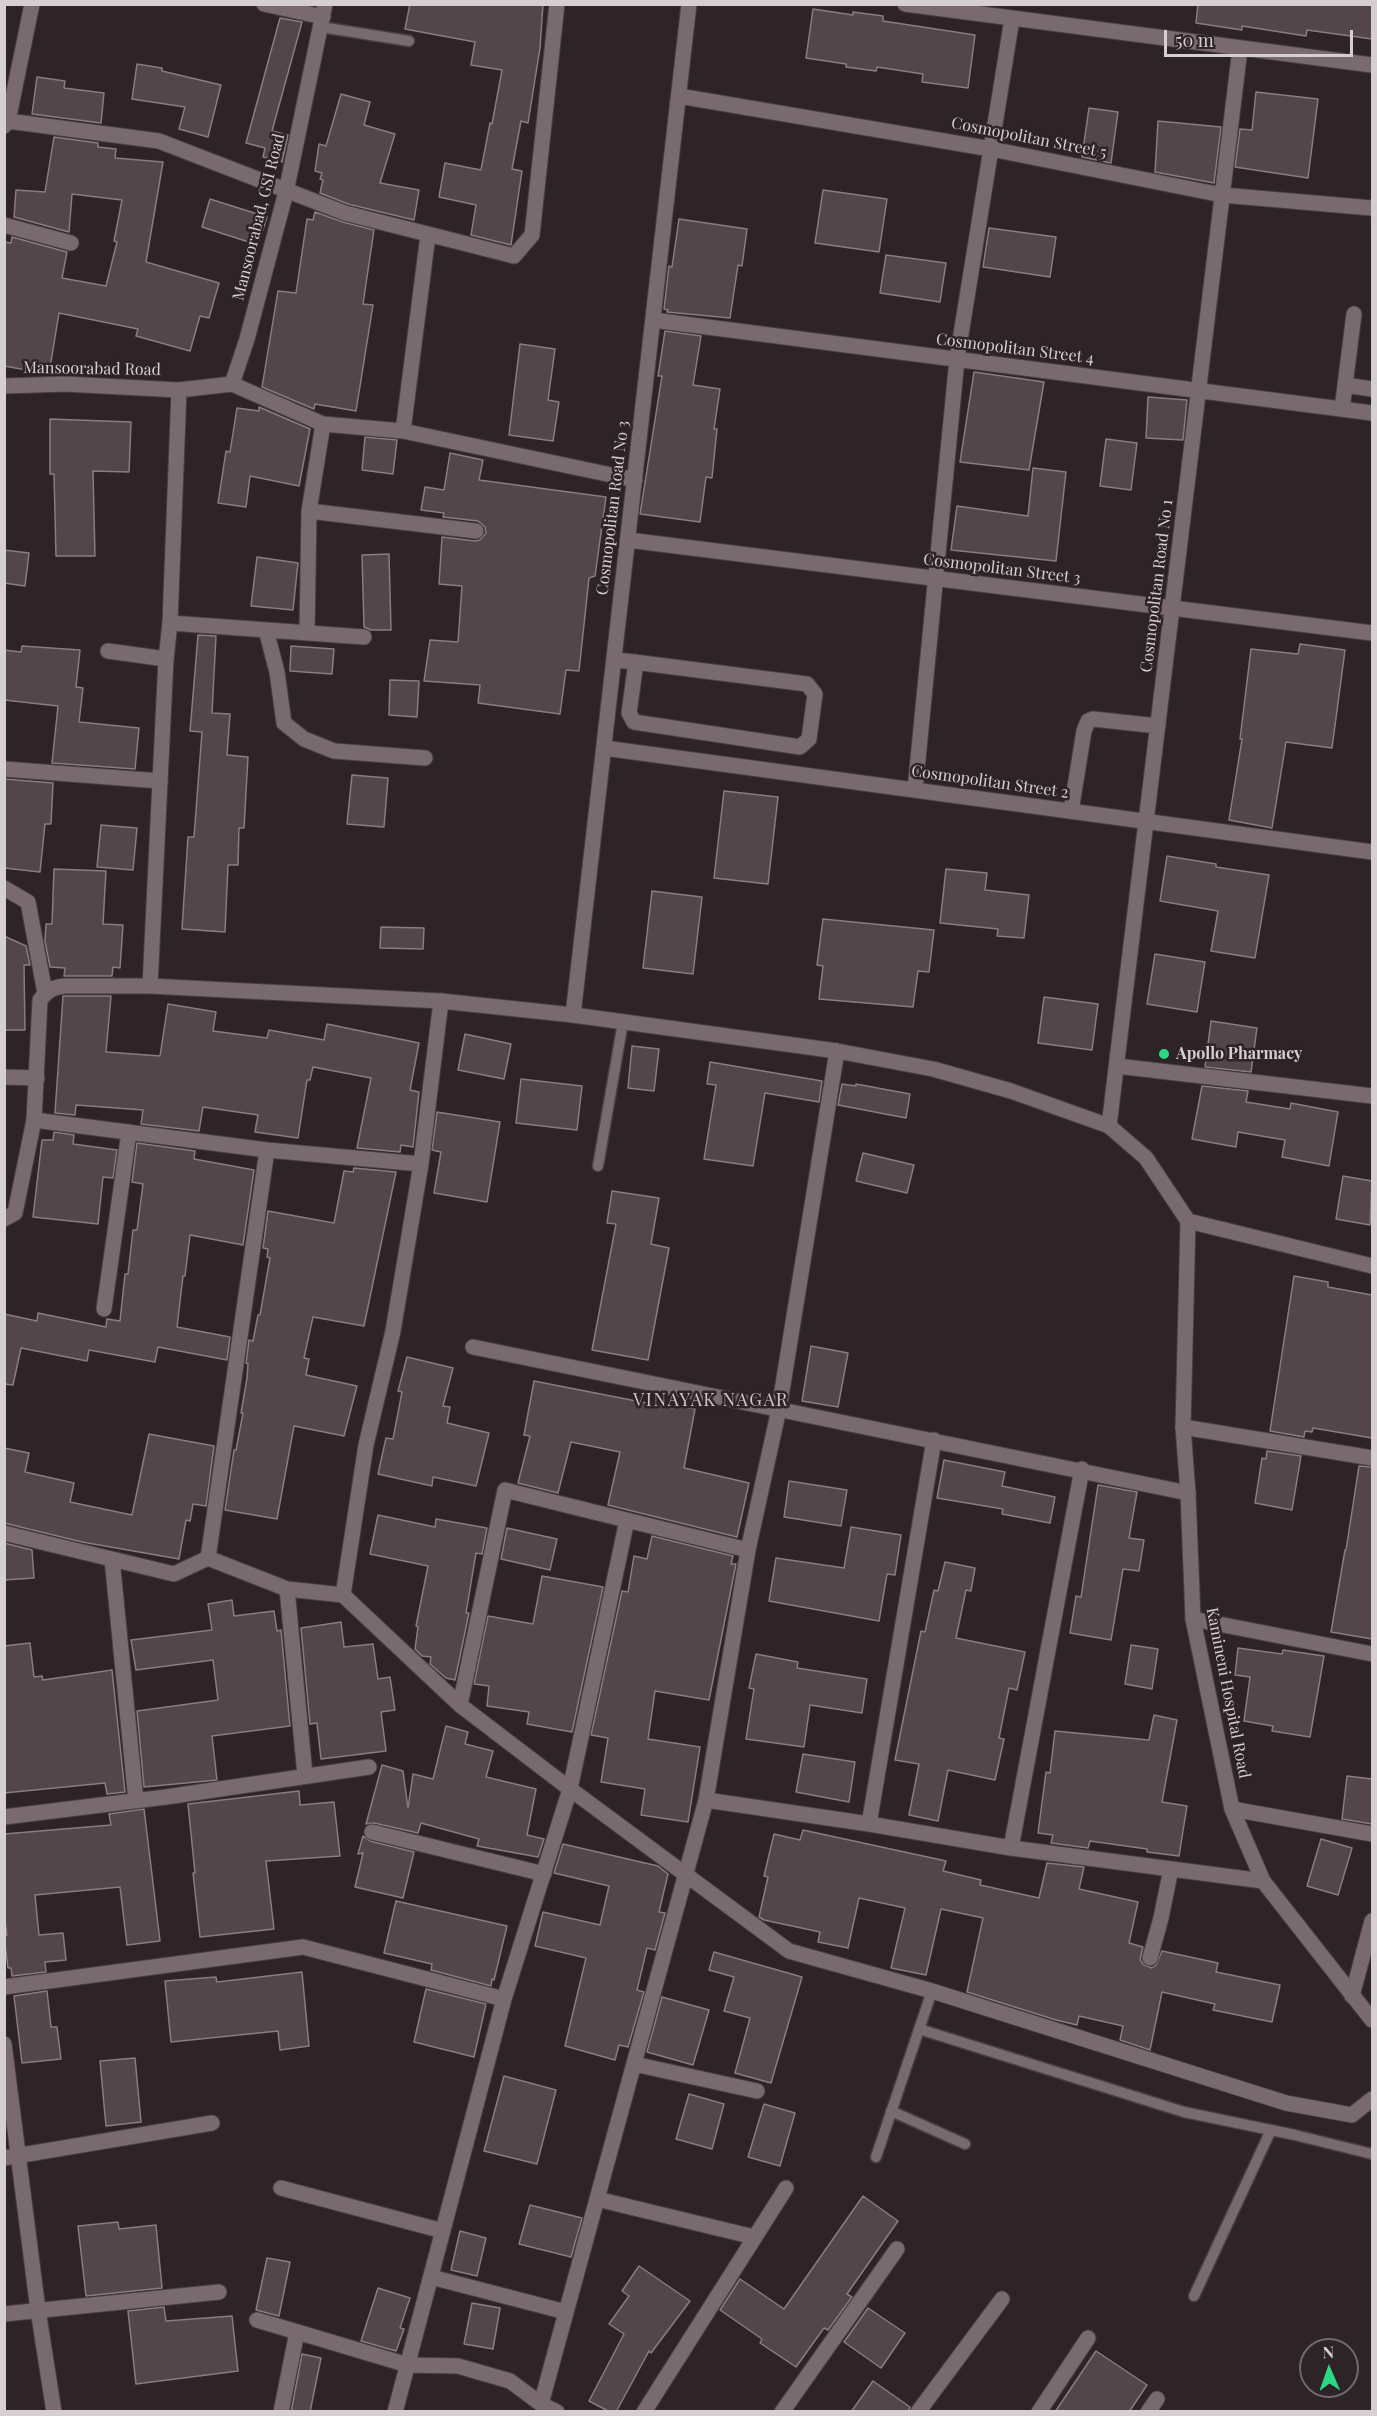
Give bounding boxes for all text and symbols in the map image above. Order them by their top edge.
scale bar [1167,18,1356,56]
text: 50 m [1175,28,1214,52]
street label: Cosmopolitan Street 5 [950,114,1108,162]
street label: Mansoorabad, GSI Road [229,132,289,302]
street label: Cosmopolitan Street 4 [935,330,1095,368]
street label: Mansoorabad Road [23,358,161,380]
street label: Cosmopolitan Road No 3 [593,420,633,596]
street label: Cosmopolitan Road No 1 [1137,498,1177,674]
street label: Cosmopolitan Street 3 [922,550,1082,588]
street label: Cosmopolitan Street 2 [910,761,1070,803]
place label: Apollo Pharmacy [1176,1044,1302,1064]
marker: Apollo Pharmacy [1157,1047,1171,1061]
district label: VINAYAK NAGAR [633,1389,789,1411]
street label: Kamineni Hospital Road [1202,1606,1254,1780]
north arrow [1299,2338,1359,2398]
text: N [1322,2341,1335,2362]

